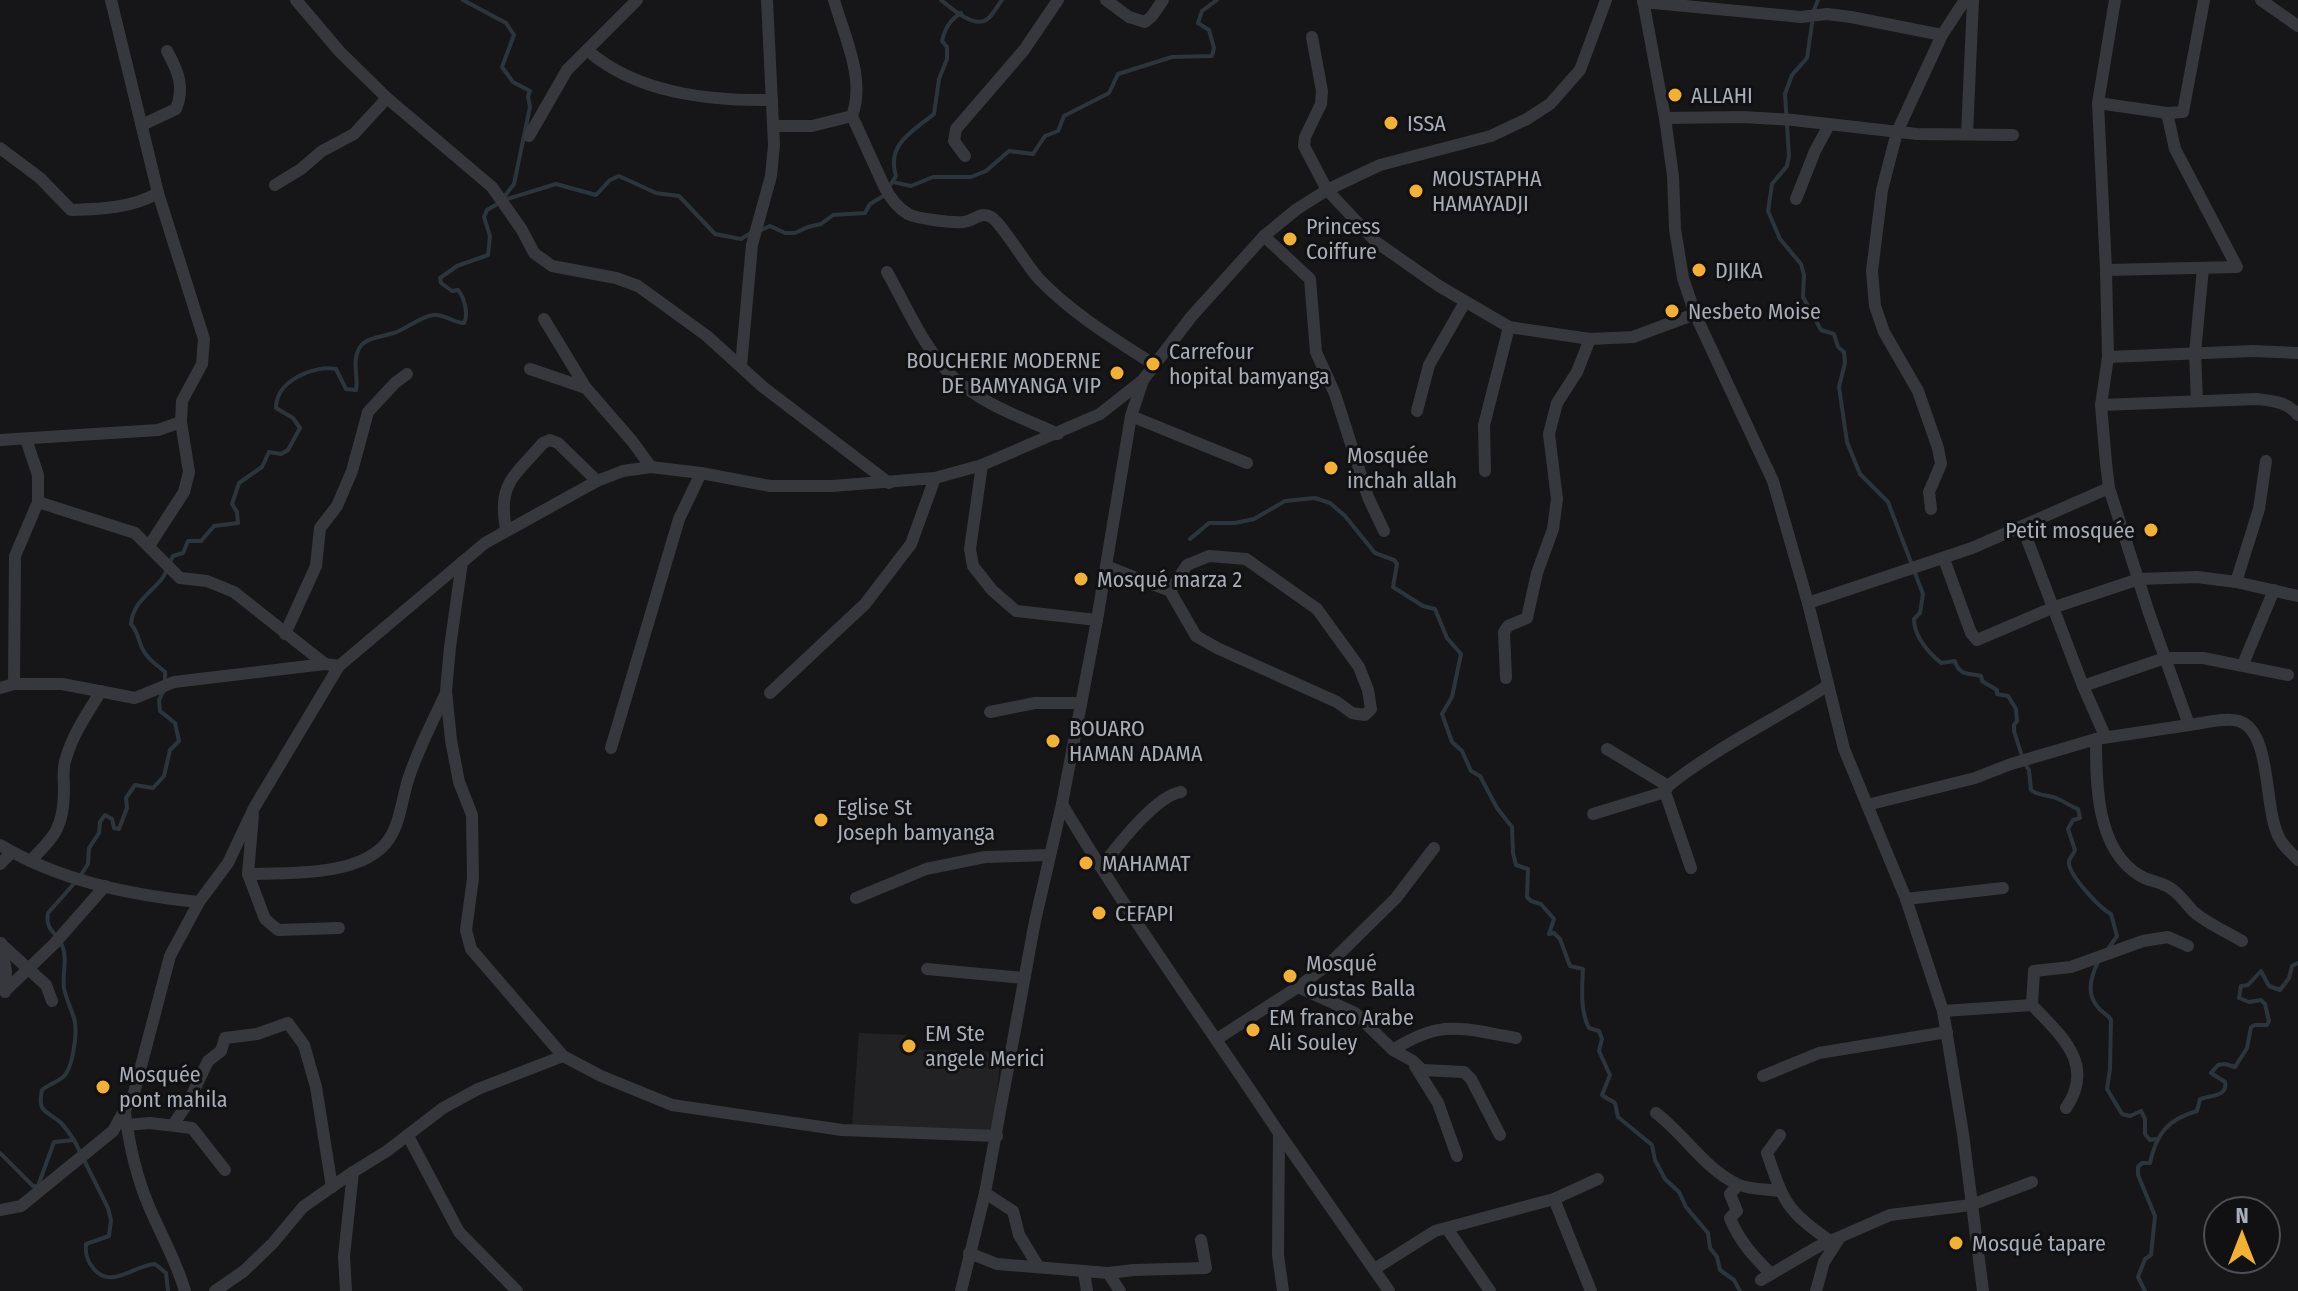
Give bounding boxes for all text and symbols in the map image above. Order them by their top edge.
place label: ALLAHI [1691,82,1753,109]
marker: ALLAHI [1666,86,1684,104]
place label: ISSA [1407,110,1446,137]
marker: ISSA [1382,114,1400,132]
place label: MOUSTAPHA HAMAYADJI [1432,165,1542,217]
marker: MOUSTAPHA HAMAYADJI [1407,182,1425,200]
place label: Princess Coiffure [1306,213,1380,265]
marker: Princess Coiffure [1281,230,1299,248]
place label: DJIKA [1715,257,1763,284]
marker: DJIKA [1690,261,1708,279]
place label: Nesbeto Moise [1688,298,1821,325]
marker: Nesbeto Moise [1663,302,1681,320]
place label: Carrefour hopital bamyanga [1169,338,1330,390]
place label: BOUCHERIE MODERNE DE BAMYANGA VIP [906,347,1101,399]
marker: Carrefour hopital bamyanga [1144,355,1162,373]
marker: BOUCHERIE MODERNE DE BAMYANGA VIP [1108,364,1126,382]
place label: Mosquée inchah allah [1347,442,1457,494]
marker: Mosquée inchah allah [1322,459,1340,477]
place label: Petit mosquée [2005,517,2135,544]
marker: Petit mosquée [2142,521,2160,539]
place label: Mosqué marza 2 [1097,566,1242,593]
marker: Mosqué marza 2 [1072,570,1090,588]
place label: BOUARO HAMAN ADAMA [1069,715,1203,767]
marker: BOUARO HAMAN ADAMA [1044,732,1062,750]
place label: Eglise St Joseph bamyanga [837,794,995,846]
marker: Eglise St Joseph bamyanga [812,811,830,829]
place label: MAHAMAT [1102,850,1191,877]
marker: MAHAMAT [1077,854,1095,872]
place label: CEFAPI [1115,900,1174,927]
marker: CEFAPI [1090,904,1108,922]
place label: Mosqué oustas Balla [1306,950,1416,1002]
marker: Mosqué oustas Balla [1281,967,1299,985]
place label: EM franco Arabe Ali Souley [1269,1004,1414,1056]
place label: EM Ste angele Merici [925,1020,1045,1072]
marker: EM franco Arabe Ali Souley [1244,1021,1262,1039]
marker: EM Ste angele Merici [900,1037,918,1055]
place label: Mosquée pont mahila [119,1061,228,1113]
marker: Mosquée pont mahila [94,1078,112,1096]
north arrow [2202,1195,2282,1275]
text: N [2235,1202,2249,1229]
place label: Mosqué tapare [1972,1230,2106,1257]
marker: Mosqué tapare [1947,1234,1965,1252]

